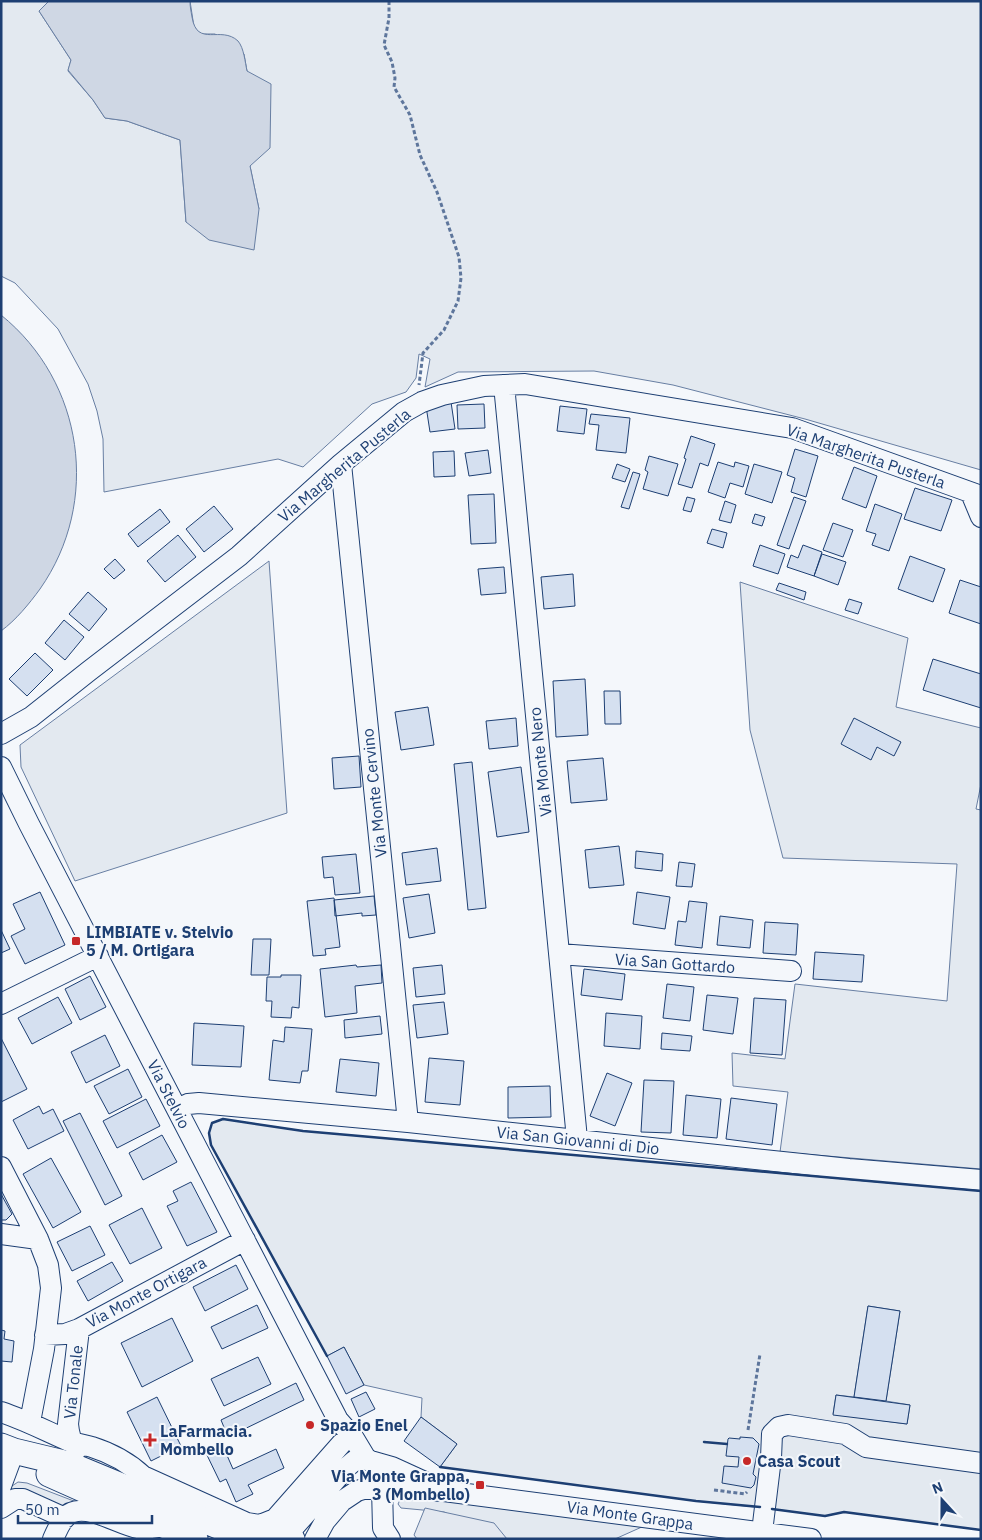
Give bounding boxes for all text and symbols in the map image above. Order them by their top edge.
street label: Via Margherita Pusterla [274,403,415,526]
street label: Via Margherita Pusterla [784,419,949,493]
street label: Via Monte Nero [524,706,556,818]
street label: Via Monte Cervino [357,727,391,859]
place label: LIMBIATE v. Stelvio 5 / M. Ortigara [86,922,233,960]
marker: LIMBIATE v. Stelvio 5 / M. Ortigara [70,935,82,947]
street label: Via San Gottardo [614,949,736,977]
street label: Via Stelvio [143,1056,195,1132]
street label: Via San Giovanni di Dio [496,1121,660,1159]
street label: Via Monte Ortigara [82,1252,210,1332]
street label: Via Tonale [59,1344,87,1420]
place label: Spazio Enel [320,1415,408,1435]
marker: Spazio Enel [304,1419,316,1431]
place label: LaFarmacia. Mombello [160,1421,252,1459]
marker: LaFarmacia. Mombello [144,1434,156,1446]
place label: Casa Scout [757,1451,840,1471]
marker: Casa Scout [741,1455,753,1467]
place label: Via Monte Grappa, 3 (Mombello) [331,1466,470,1504]
north arrow [917,1475,967,1525]
text: N [929,1478,945,1498]
marker: Via Monte Grappa, 3 (Mombello) [474,1479,486,1491]
scale bar [18,1492,151,1524]
street label: Via Monte Grappa [565,1496,695,1534]
text: 50 m [25,1500,60,1519]

